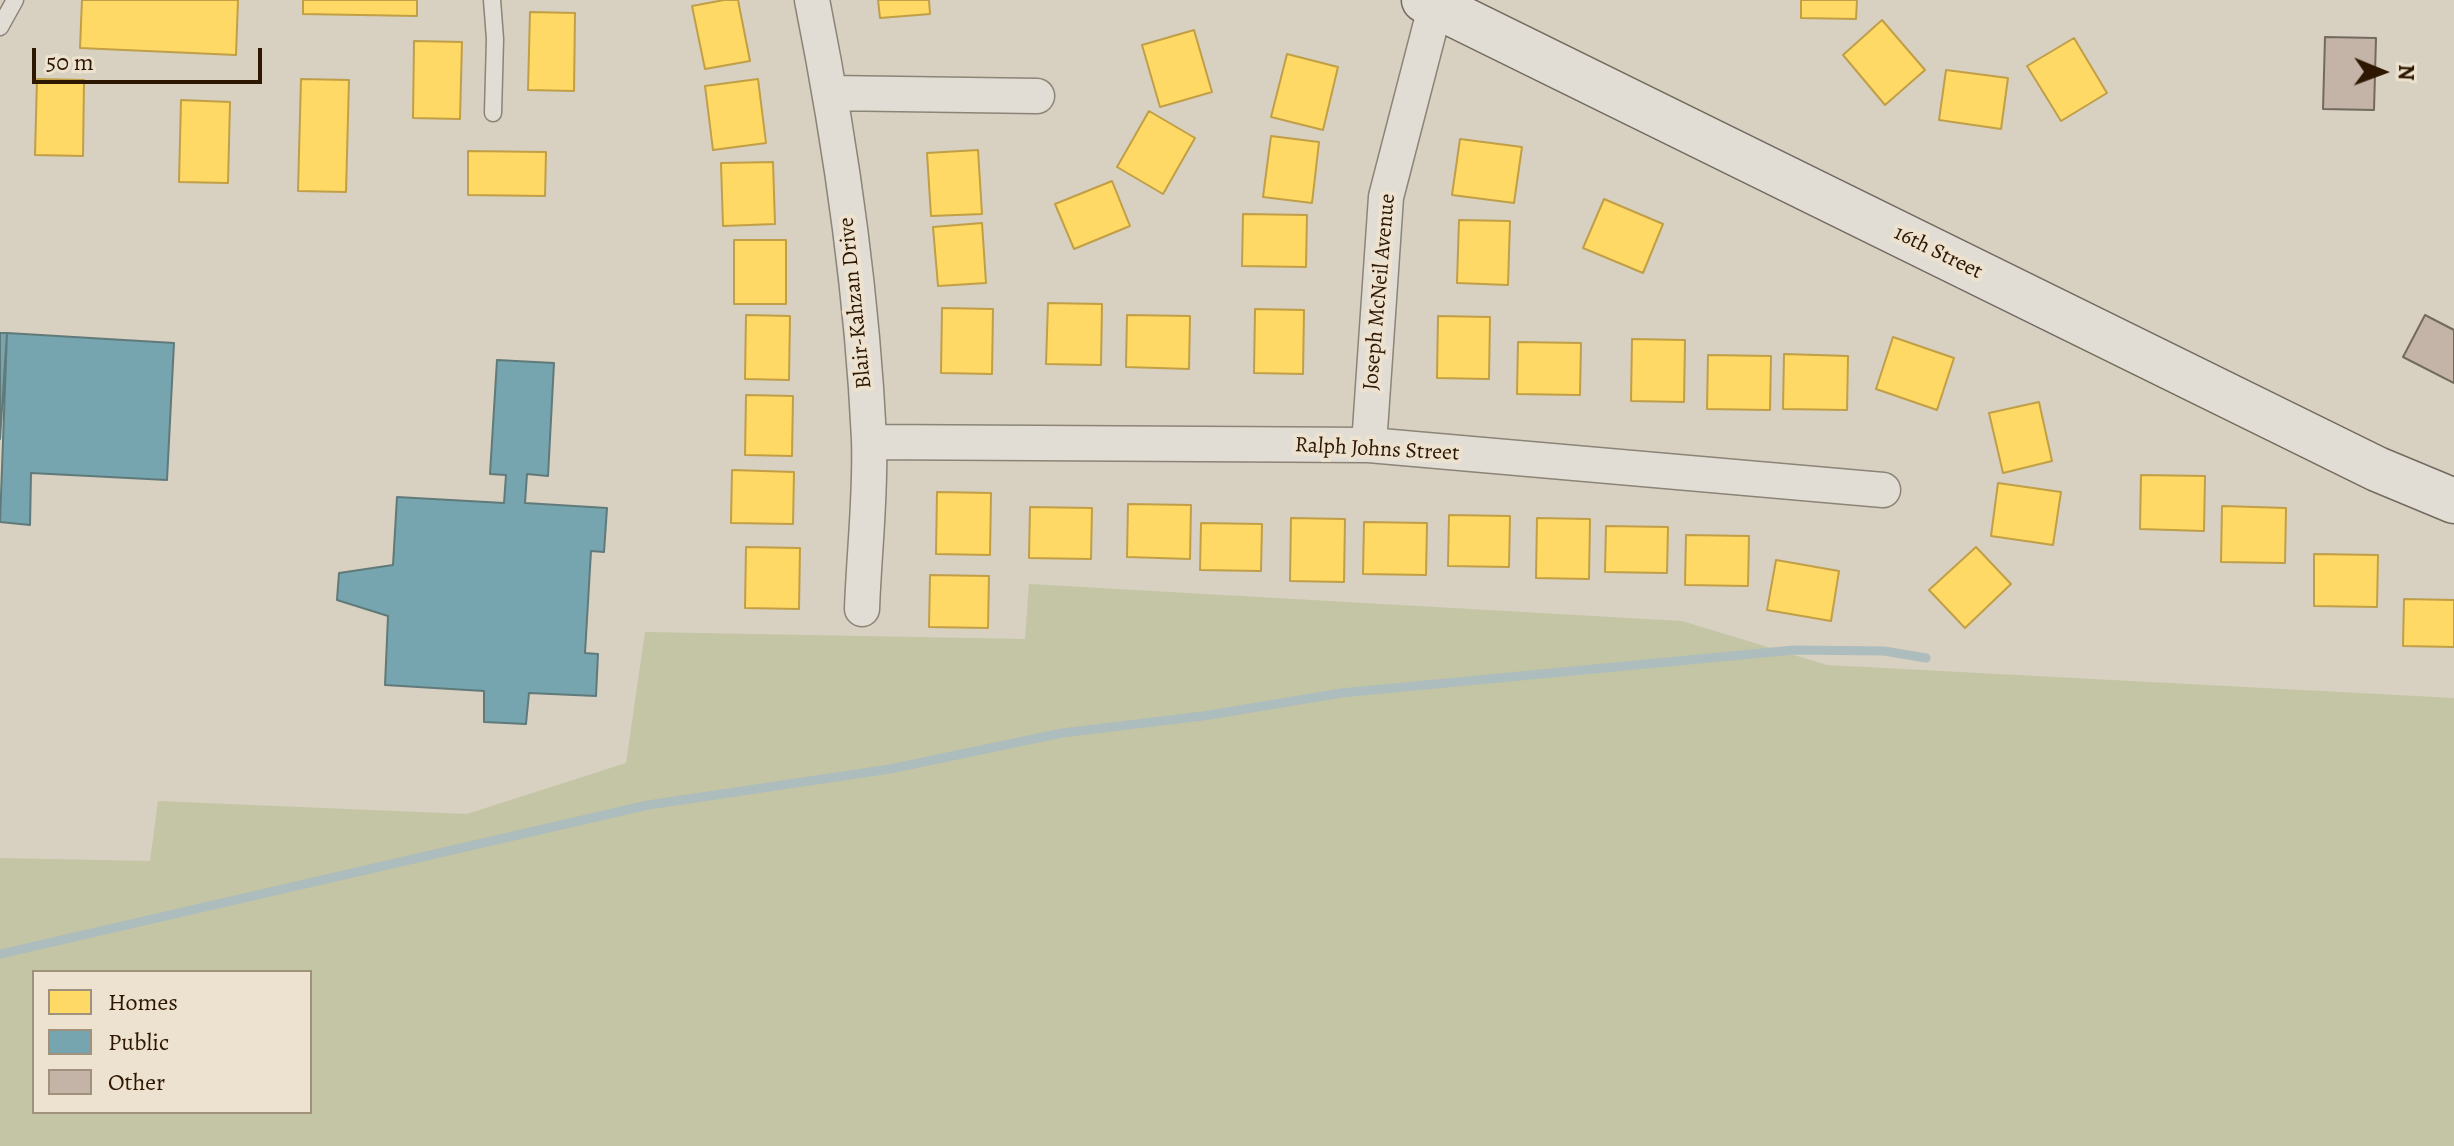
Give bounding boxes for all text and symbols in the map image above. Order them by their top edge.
scale bar [36,32,266,82]
north arrow [2342,32,2422,112]
text: 50 m [46,46,94,78]
text: N [2391,64,2421,81]
street label: Joseph McNeil Avenue [1358,193,1402,391]
street label: Blair-Kahzan Drive [834,216,878,390]
street label: 16th Street [1889,220,1987,286]
street label: Ralph Johns Street [1294,433,1460,467]
legend [32,970,312,1114]
text: Homes [108,986,178,1018]
text: Public [108,1026,169,1058]
text: Other [108,1066,165,1098]

